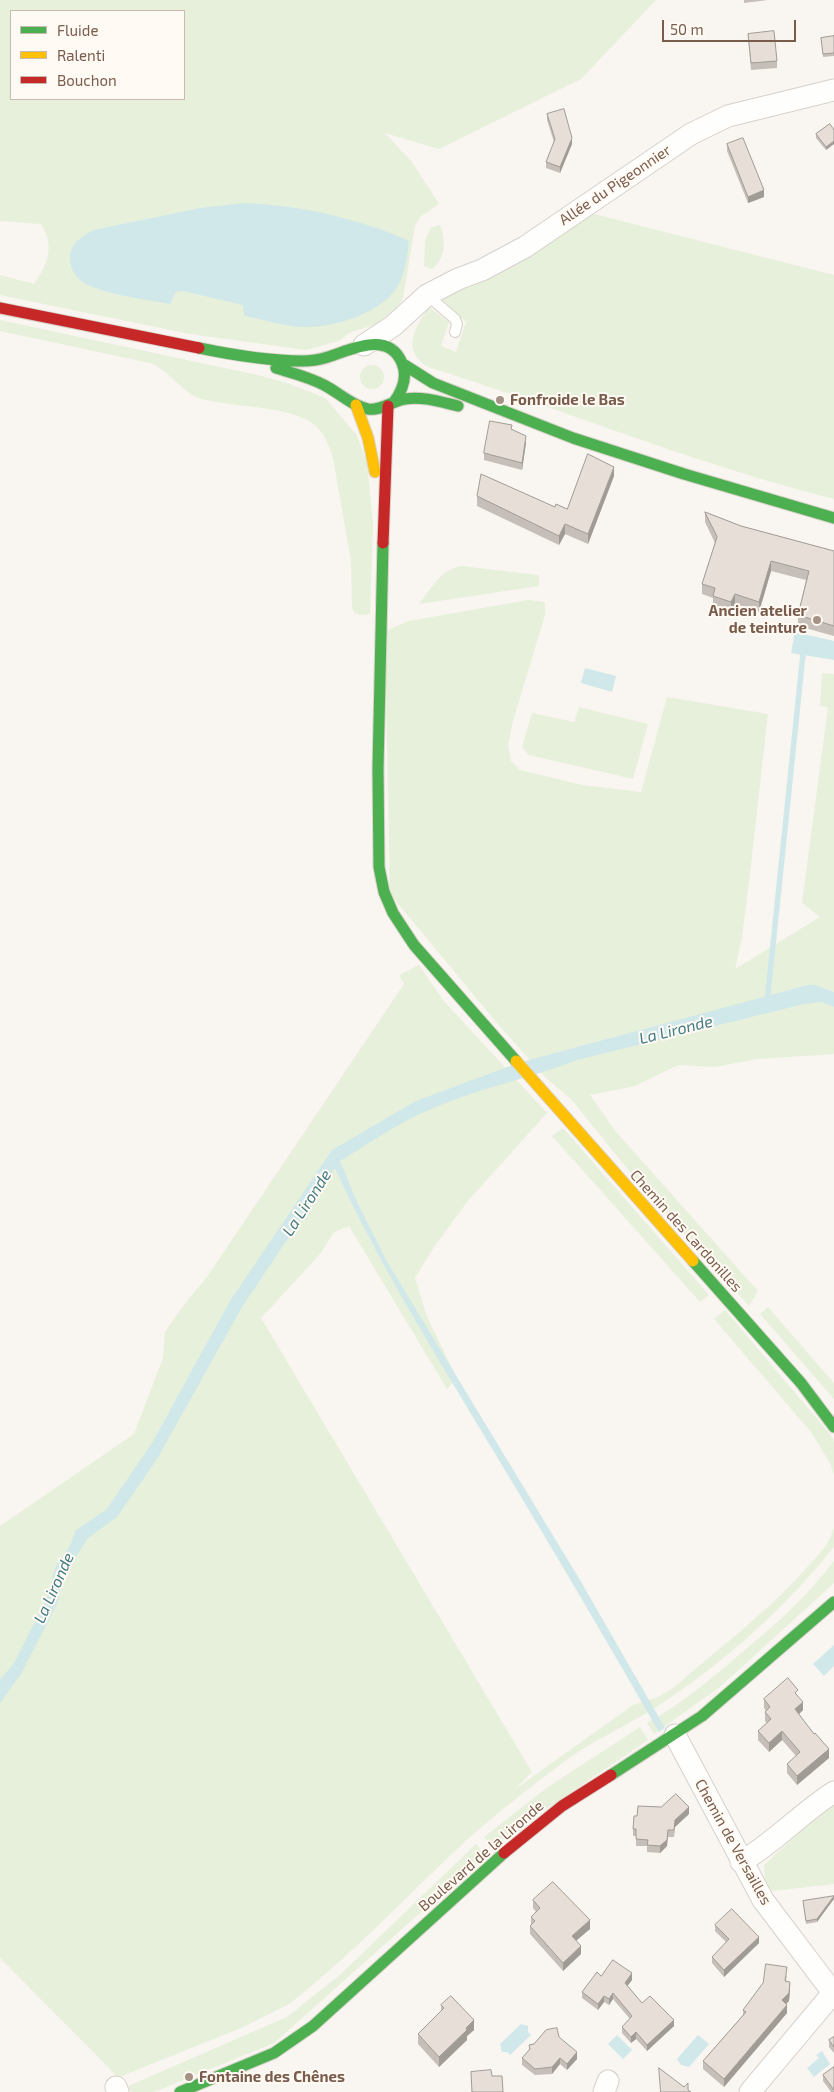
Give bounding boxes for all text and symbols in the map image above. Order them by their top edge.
legend [10,10,185,100]
scale bar [664,10,798,42]
text: 50 m [670,20,704,38]
text: Fluide [57,21,98,39]
text: Ralenti [57,46,105,64]
text: Bouchon [57,71,117,89]
street label: Allée du Pigeonnier [556,141,674,229]
place label: Fonfroide le Bas [510,391,625,409]
marker: Fonfroide le Bas [494,394,506,406]
place label: Ancien atelier de teinture [709,602,807,637]
marker: Ancien atelier de teinture [811,614,823,626]
water label: La Lironde [637,1012,715,1048]
water label: La Lironde [278,1166,336,1240]
street label: Chemin des Cardonilles [626,1166,746,1296]
water label: La Lironde [30,1550,78,1626]
street label: Chemin de Versailles [691,1776,775,1908]
street label: Boulevard de la Lironde [415,1797,547,1915]
place label: Fontaine des Chênes [199,2068,345,2086]
marker: Fontaine des Chênes [183,2071,195,2083]

